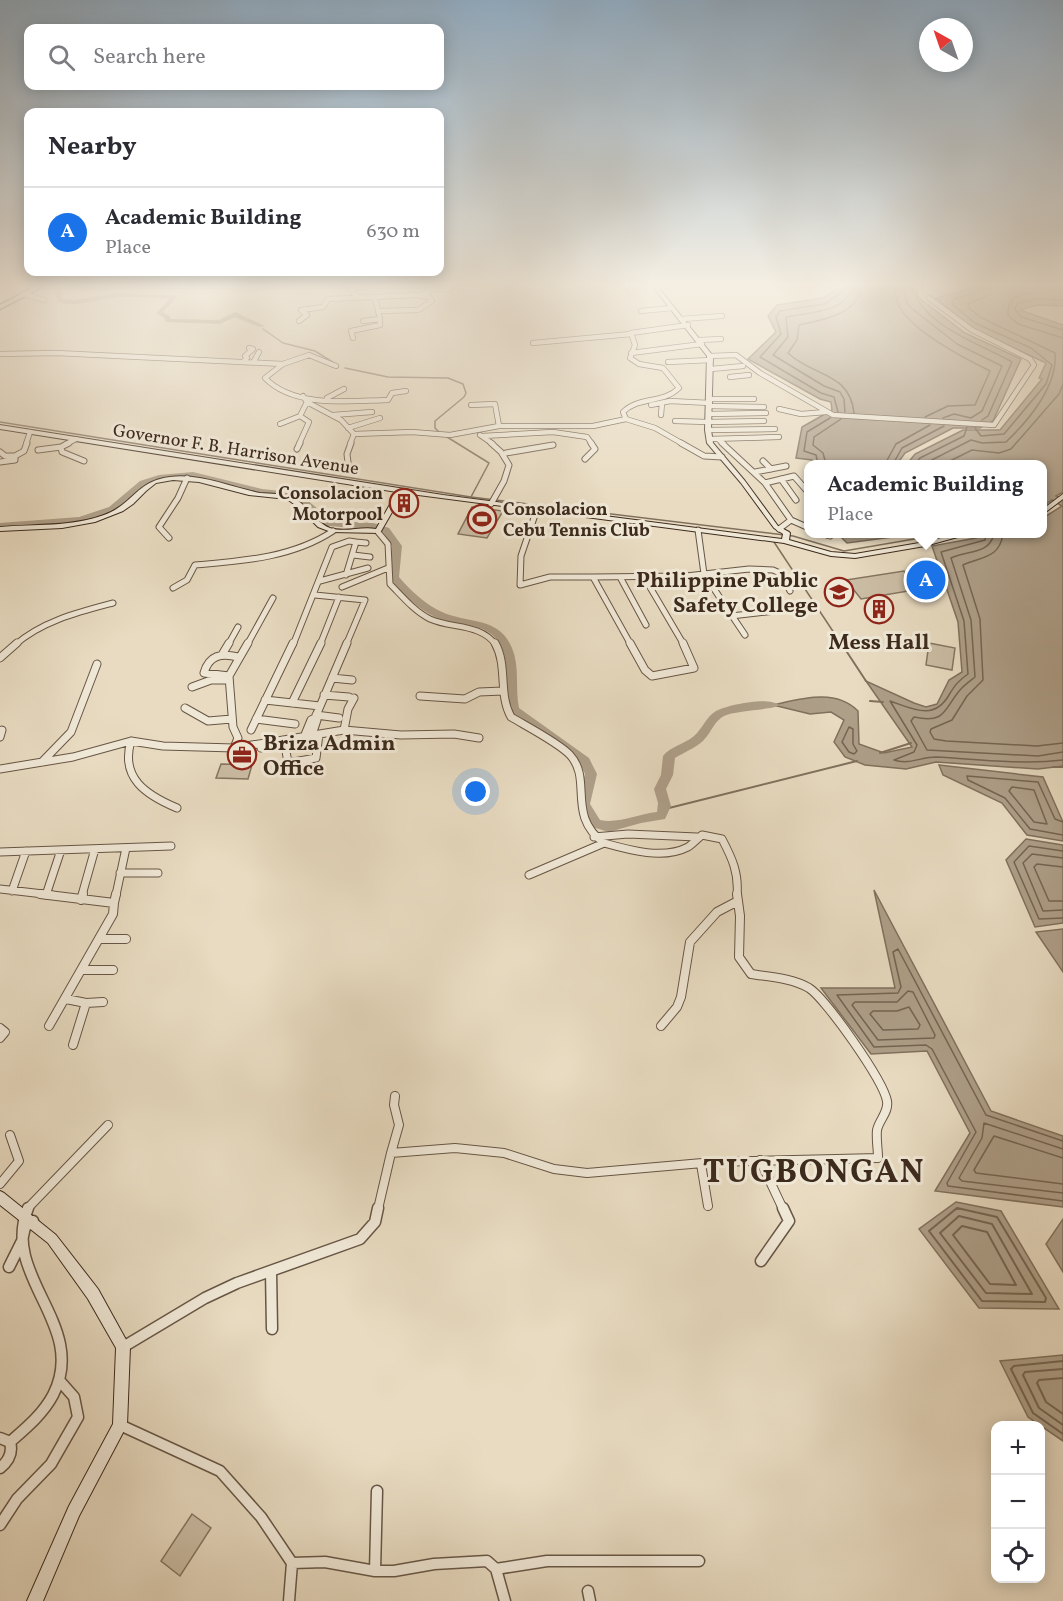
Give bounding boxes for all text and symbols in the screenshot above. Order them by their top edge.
north arrow [919,18,973,72]
search box [24,24,444,90]
icon: search [45,41,78,74]
text: Search here [93,42,206,73]
text: Nearby [48,129,137,165]
text: Academic Building [105,203,302,234]
text: A [60,218,75,246]
text: 630 m [367,218,420,246]
text: Place [105,234,151,262]
street label: Governor F. B. Harrison Avenue [111,419,361,482]
popup [804,460,1047,538]
text: Academic Building [827,470,1024,501]
place label: Consolacion Motorpool [278,482,383,528]
building icon: Consolacion Motorpool [388,487,420,519]
place label: Consolacion Cebu Tennis Club [503,498,650,544]
text: Place [827,501,873,529]
sports icon: Consolacion Cebu Tennis Club [466,503,498,535]
pin: A [906,558,946,602]
place label: Philippine Public Safety College [636,566,818,622]
school or university icon: Philippine Public Safety College [823,576,855,608]
building icon: Mess Hall [863,593,895,625]
place label: Mess Hall [829,628,929,659]
place label: Briza Admin Office [263,729,396,785]
office icon: Briza Admin Office [226,739,258,771]
your location [461,777,490,806]
district label: TUGBONGAN [703,1151,925,1197]
map controls [991,1421,1045,1583]
button: + [991,1421,1045,1475]
button: − [991,1475,1045,1529]
button: locate [991,1529,1045,1583]

